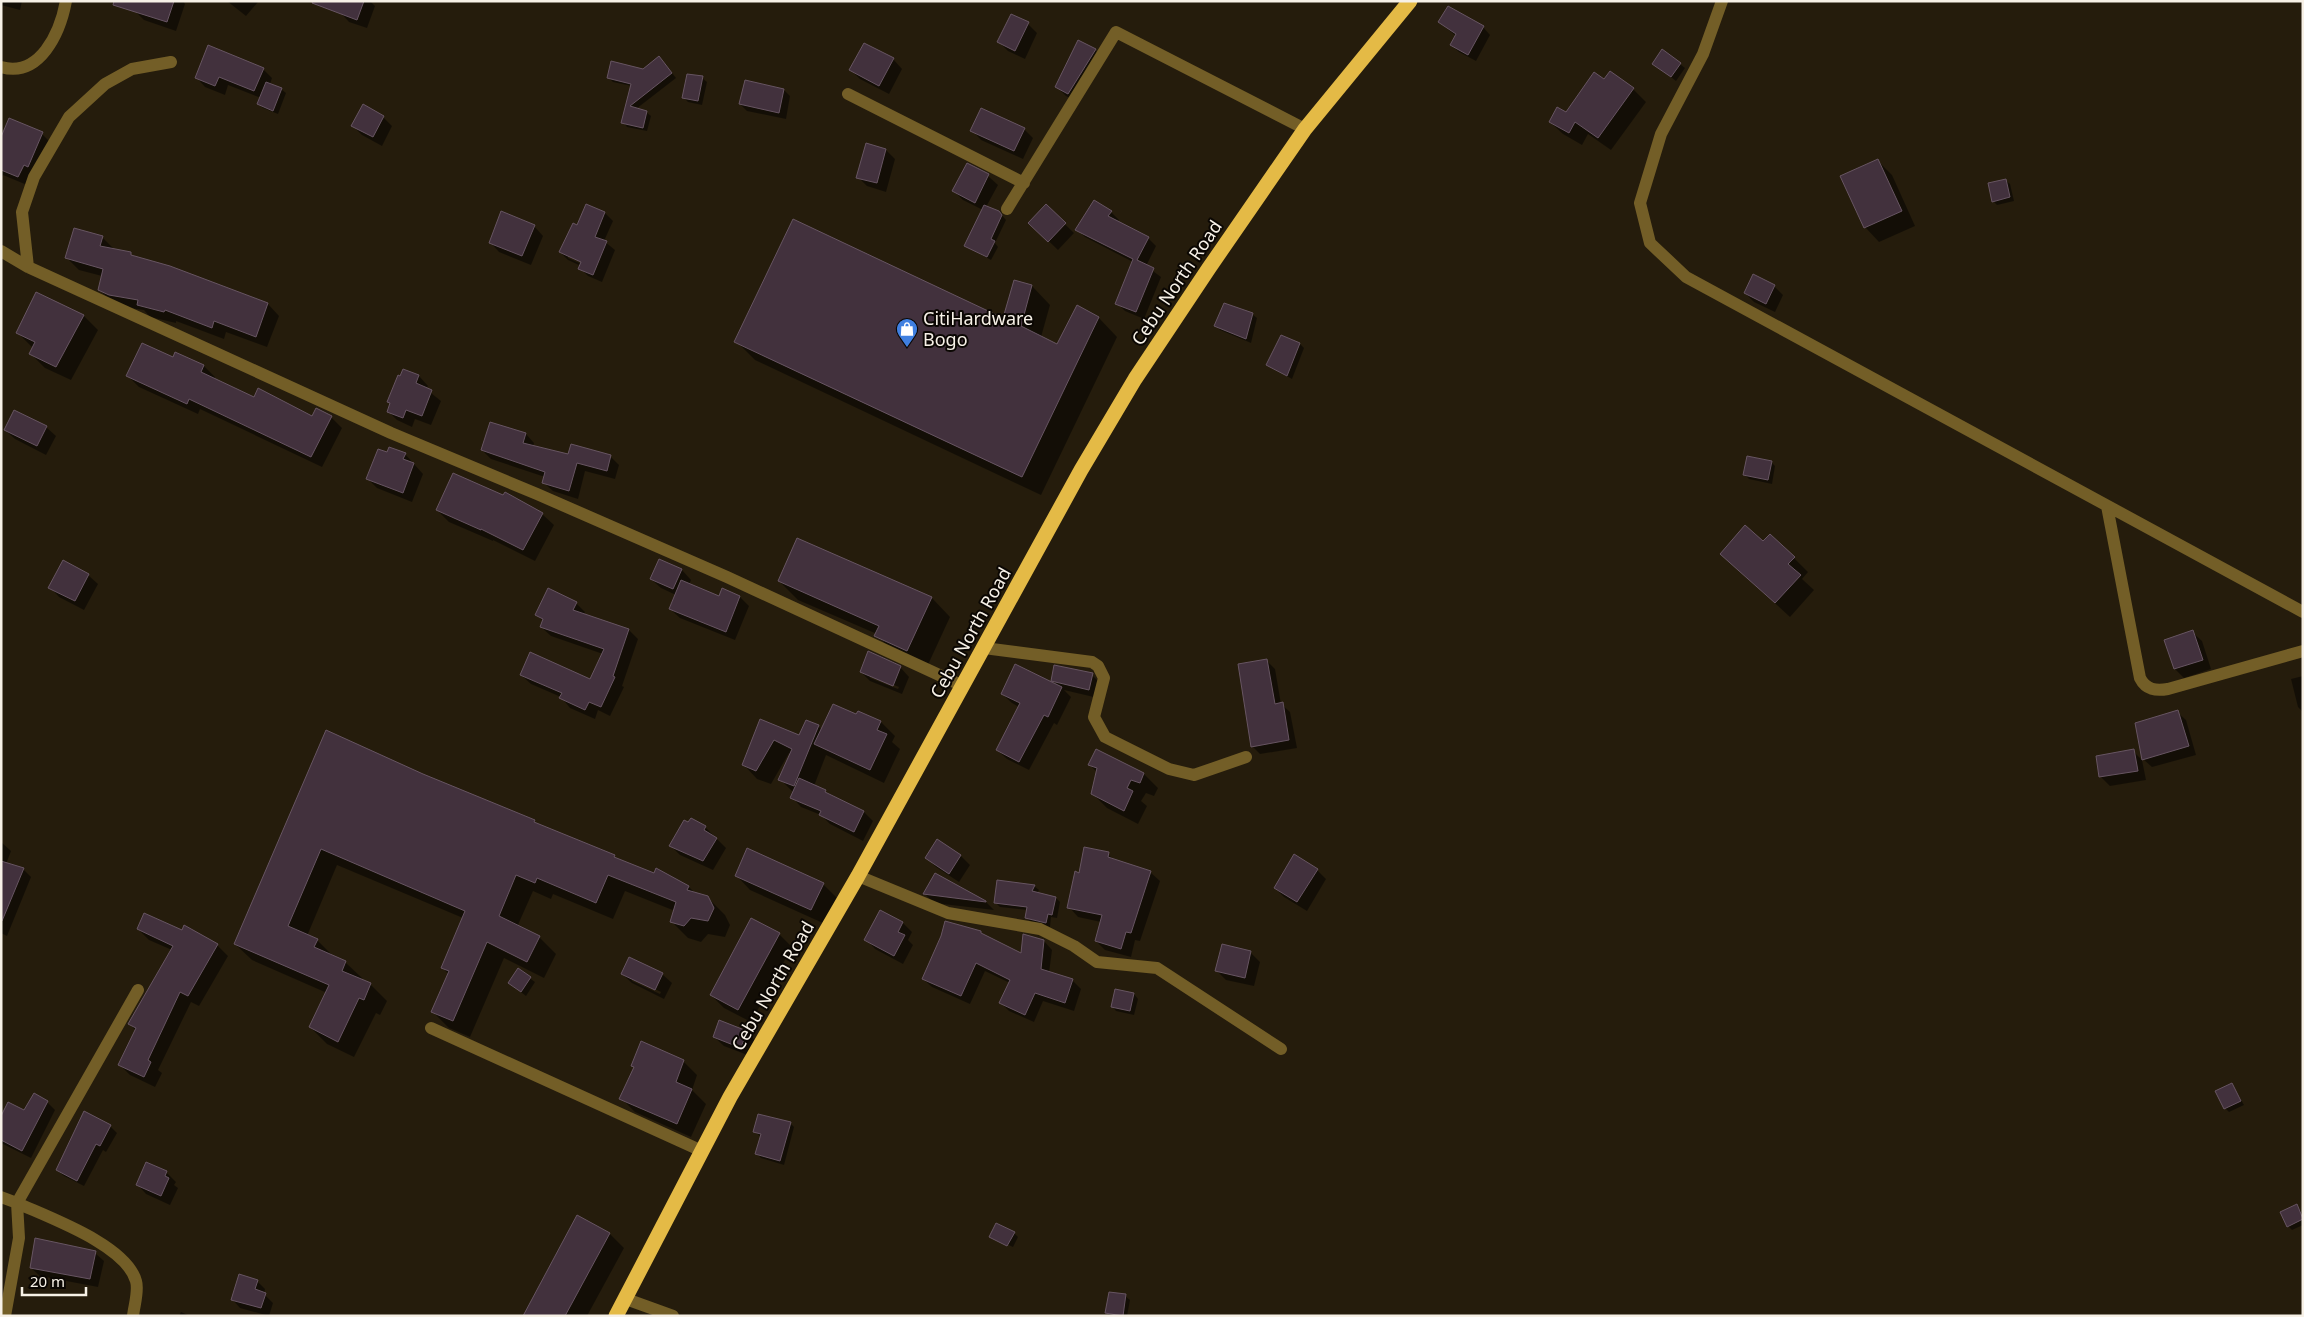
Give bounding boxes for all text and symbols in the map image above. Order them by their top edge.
street label: Cebu North Road [1125,215,1227,350]
place label: CitiHardware Bogo [923,306,1033,351]
shop icon: CitiHardware Bogo [895,317,919,348]
street label: Cebu North Road [924,563,1016,702]
street label: Cebu North Road [725,916,819,1055]
scale bar [22,1264,86,1296]
text: 20 m [30,1271,65,1291]

